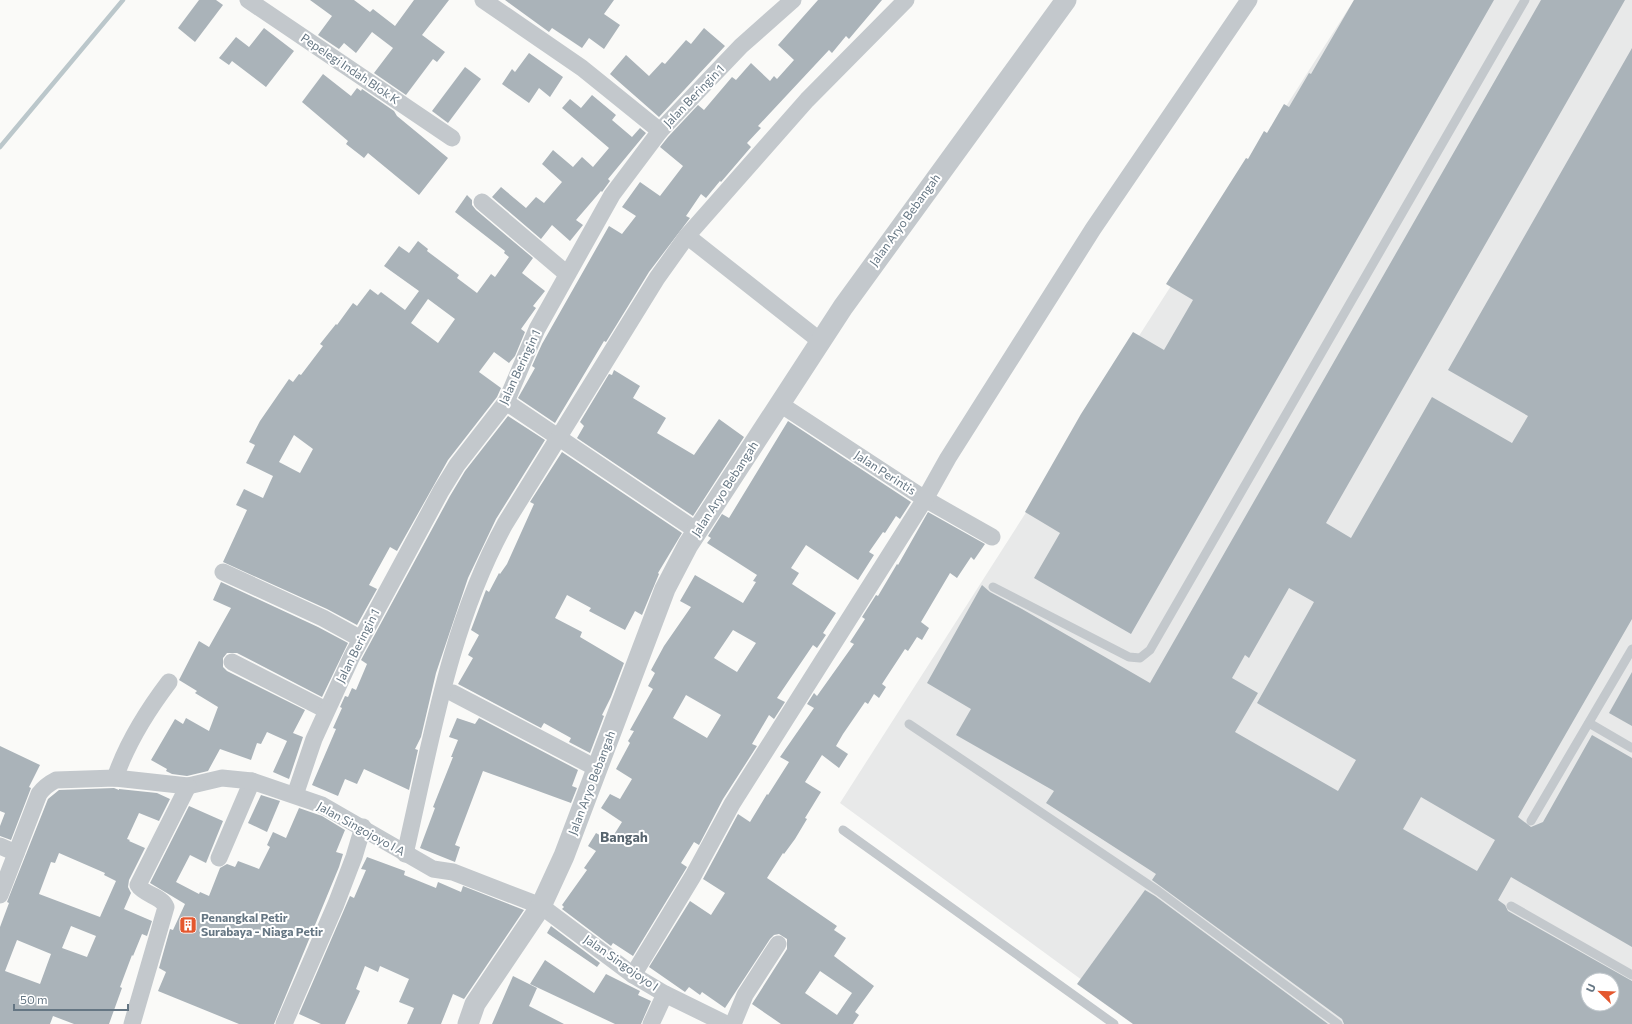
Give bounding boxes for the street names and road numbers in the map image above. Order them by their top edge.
street label: Pepelegi Indah Blok K [299,30,402,106]
street label: Jalan Beringin 1 [660,61,727,130]
street label: Jalan Aryo Bebangah [866,171,943,269]
street label: Jalan Beringin 1 [496,327,543,407]
street label: Jalan Aryo Bebangah [688,438,761,539]
street label: Jalan Perintis [852,447,919,498]
street label: Jalan Beringin 1 [332,606,383,685]
street label: Jalan Aryo Bebangah [565,728,618,837]
street label: Jalan Singojoyo I A [315,798,408,859]
street label: Jalan Singojoyo I [581,931,661,994]

